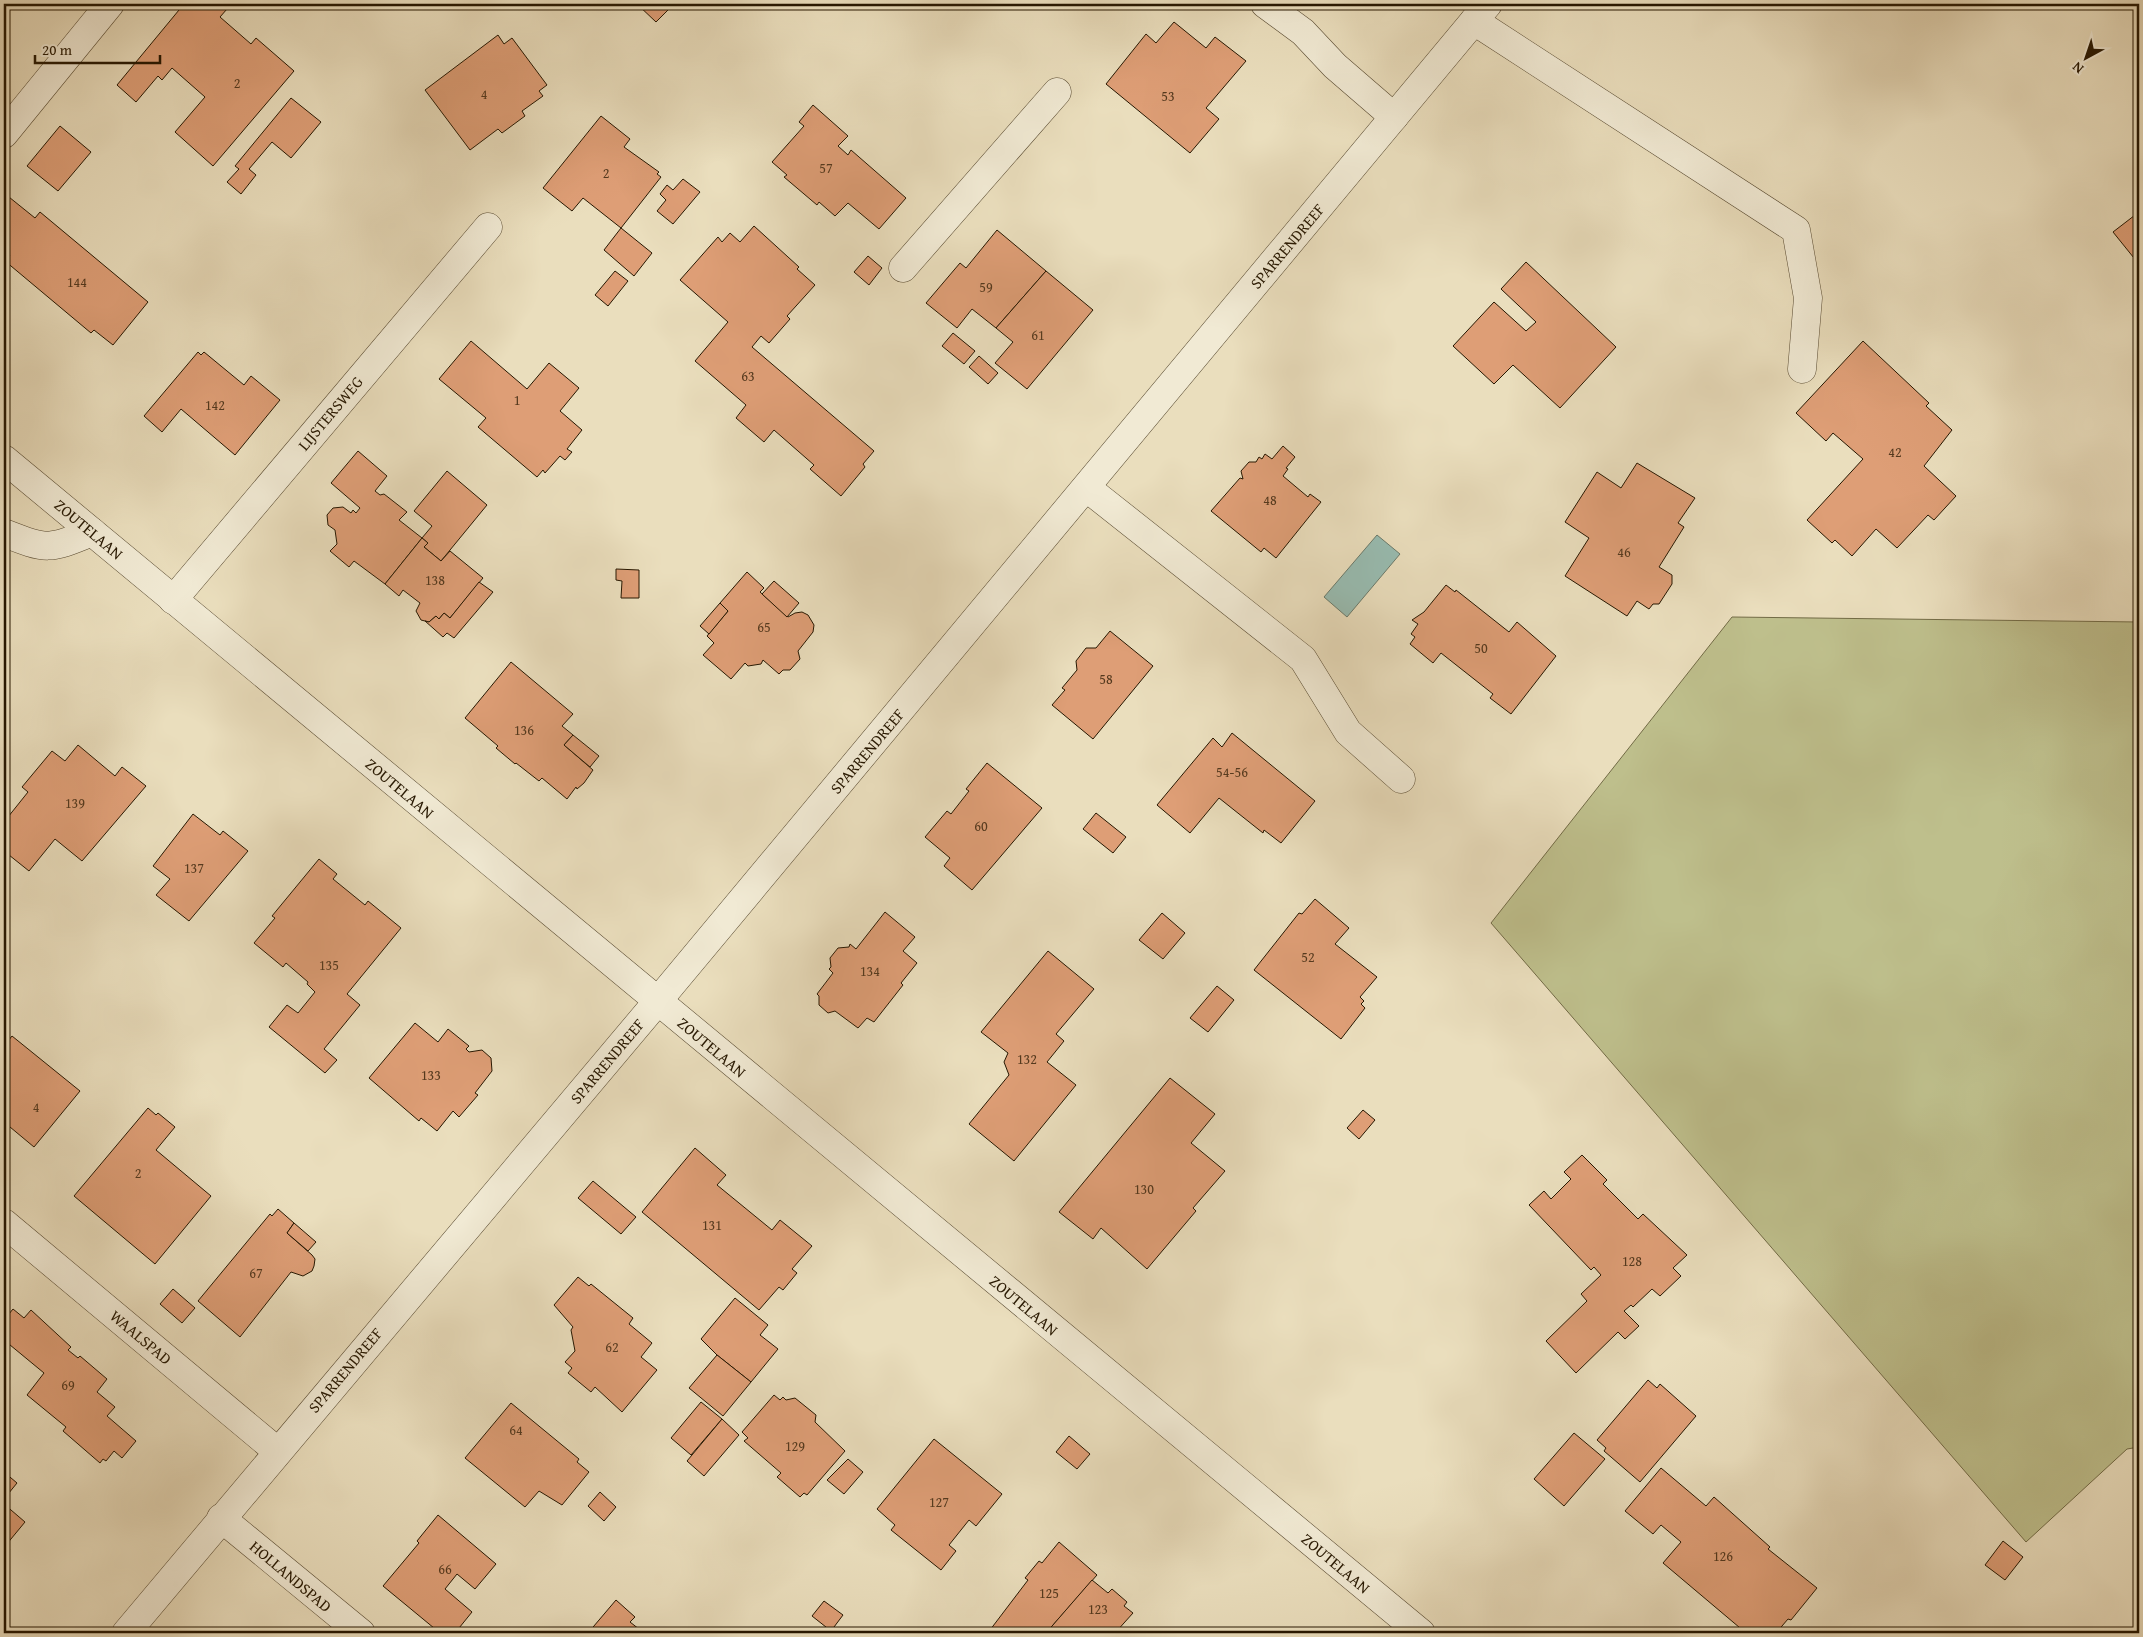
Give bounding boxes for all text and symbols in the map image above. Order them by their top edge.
scale bar [35,32,160,64]
north arrow [2060,32,2110,82]
text: 20 m [42,39,73,60]
text: N [2067,57,2088,79]
house number: 2 [234,73,240,93]
house number: 4 [481,84,488,104]
house number: 53 [1161,86,1175,106]
house number: 57 [819,158,833,178]
house number: 2 [603,163,609,183]
street label: SPARRENDREEF [1244,198,1330,294]
house number: 144 [67,272,87,292]
house number: 59 [979,277,993,297]
house number: 61 [1031,325,1045,345]
house number: 63 [741,366,755,386]
street label: LIJSTERSWEG [292,370,369,455]
house number: 1 [514,390,520,410]
house number: 142 [205,395,225,415]
house number: 42 [1888,442,1902,462]
house number: 48 [1263,490,1277,510]
street label: ZOUTELAAN [49,493,129,565]
house number: 46 [1617,542,1631,562]
house number: 138 [425,570,445,590]
house number: 65 [757,617,771,637]
house number: 50 [1474,638,1488,658]
house number: 58 [1099,669,1113,689]
street label: SPARRENDREEF [824,703,910,799]
house number: 136 [514,720,534,740]
street label: ZOUTELAAN [360,752,440,824]
house number: 54-56 [1216,762,1248,782]
house number: 139 [65,793,85,813]
house number: 60 [974,816,988,836]
house number: 137 [184,858,204,878]
house number: 52 [1301,947,1315,967]
house number: 135 [319,955,339,975]
house number: 134 [860,961,880,981]
street label: ZOUTELAAN [672,1011,752,1083]
street label: SPARRENDREEF [564,1013,650,1109]
house number: 132 [1017,1049,1037,1069]
house number: 133 [421,1065,441,1085]
house number: 4 [33,1097,40,1117]
house number: 2 [135,1163,141,1183]
house number: 130 [1134,1179,1154,1199]
house number: 131 [702,1215,722,1235]
house number: 128 [1622,1251,1642,1271]
house number: 67 [249,1263,263,1283]
street label: ZOUTELAAN [984,1269,1064,1341]
street label: WAALSPAD [105,1304,177,1370]
street label: SPARRENDREEF [302,1322,388,1418]
house number: 62 [605,1337,619,1357]
house number: 69 [61,1375,75,1395]
house number: 64 [509,1420,523,1440]
house number: 129 [785,1436,805,1456]
house number: 127 [929,1492,949,1512]
street label: ZOUTELAAN [1296,1527,1376,1599]
street label: HOLLANDSPAD [245,1534,338,1618]
house number: 126 [1713,1546,1733,1566]
house number: 66 [438,1559,452,1579]
house number: 125 [1039,1583,1059,1603]
house number: 123 [1088,1599,1108,1619]

